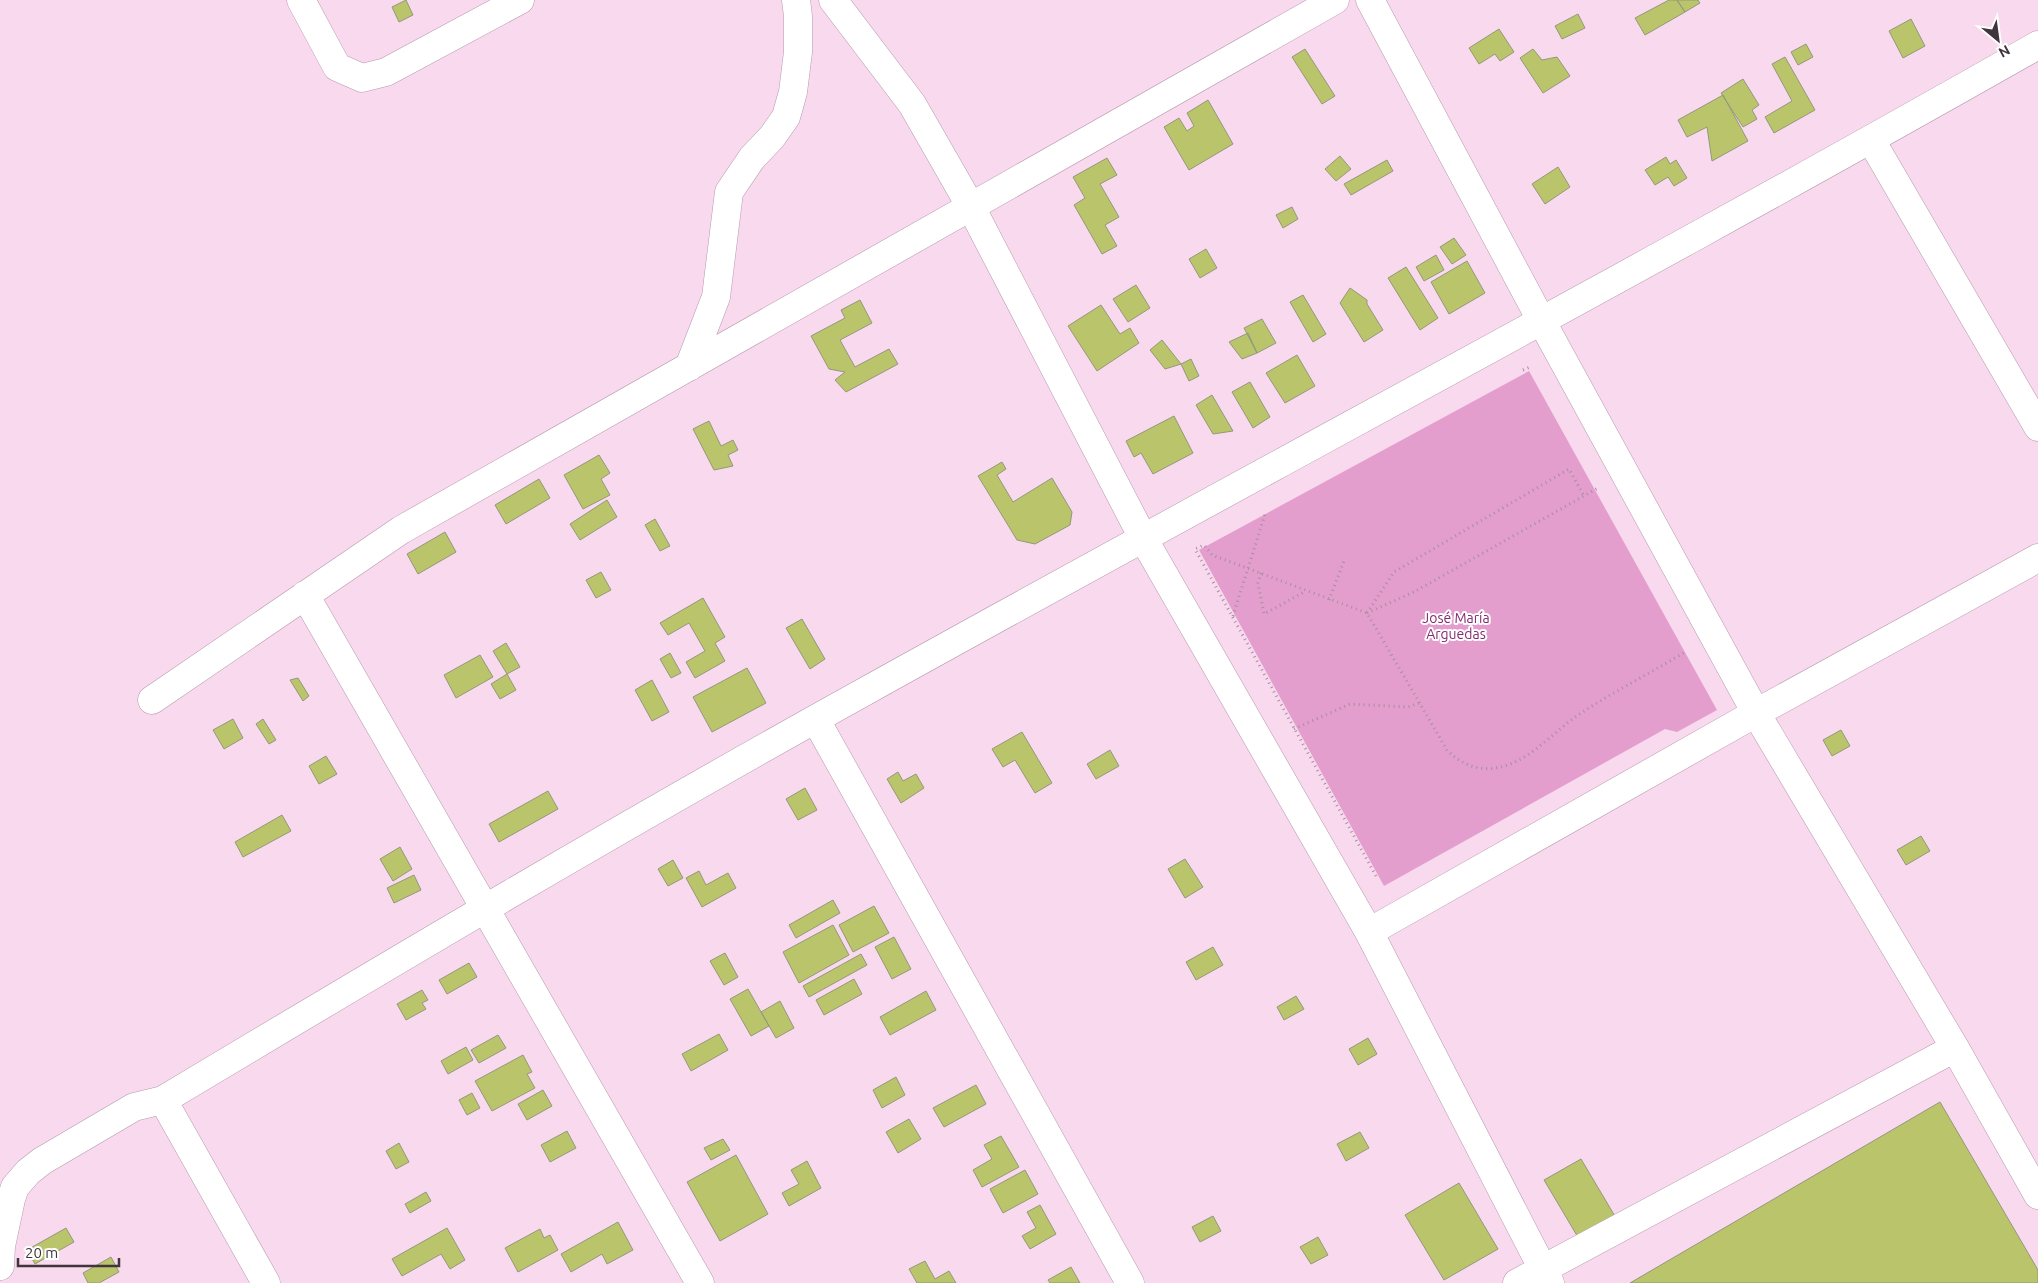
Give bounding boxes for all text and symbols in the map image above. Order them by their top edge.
north arrow [1973,15,2023,65]
text: N [1996,42,2013,61]
park label: José María Arguedas [1422,610,1490,642]
scale bar [18,1236,119,1268]
text: 20 m [25,1244,58,1261]

